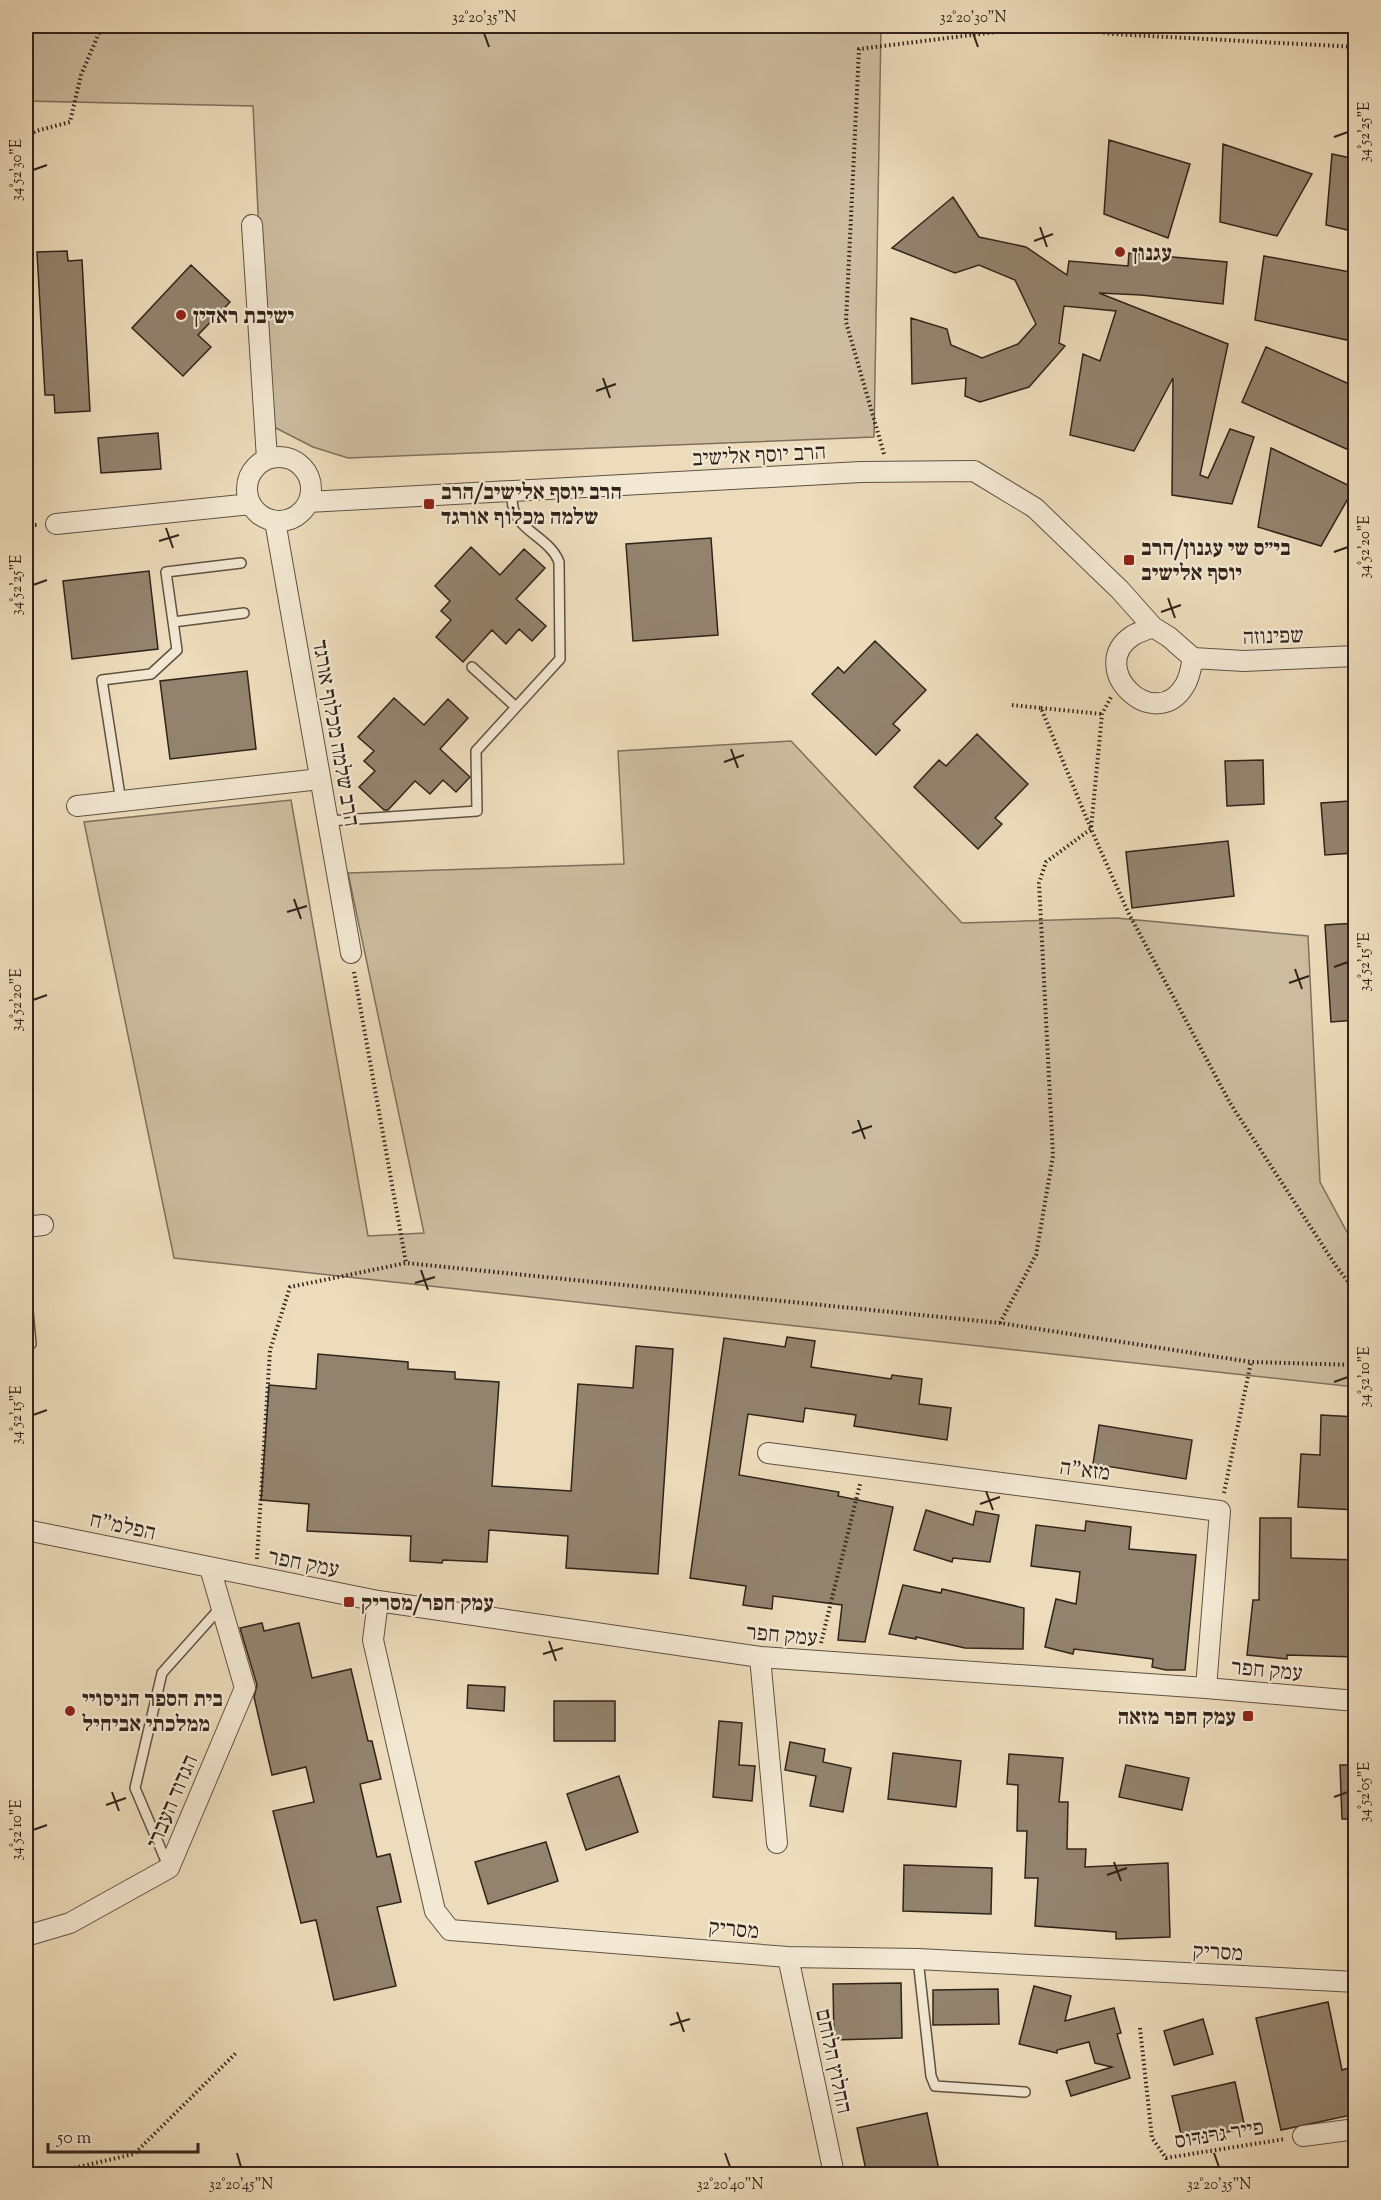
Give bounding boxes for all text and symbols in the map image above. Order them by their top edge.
text: 32°20'35"N [452,8,516,29]
text: 32°20'30"N [940,8,1006,29]
text: 34°52'25"E [1355,102,1376,162]
text: 34°52'30"E [7,139,28,201]
place label: עגנון [1132,239,1172,271]
marker: עגנון [1113,245,1127,259]
place label: ישיבת ראדין [193,302,295,334]
marker: ישיבת ראדין [174,308,188,322]
street label: הרב יוסף אלישיב [691,438,827,476]
place label: הרב יוסף אלישיב/הרב שלמה מכלוף אורגד [441,478,622,535]
marker: הרב יוסף אלישיב/הרב שלמה מכלוף אורגד [422,497,436,511]
text: 34°52'20"E [1355,515,1376,579]
place label: בי״ס שי עגנון/הרב יוסף אלישיב [1141,534,1291,591]
marker: בי״ס שי עגנון/הרב יוסף אלישיב [1122,553,1136,567]
text: 34°52'25"E [7,555,28,615]
street label: שפינוזה [1242,621,1304,655]
street label: הרב שלמה מכלוף אורגד [302,638,366,829]
text: 34°52'15"E [1355,933,1376,991]
text: 34°52'20"E [7,968,28,1032]
text: 34°52'10"E [1355,1346,1376,1408]
text: 34°52'15"E [7,1386,28,1444]
street label: מזא"ה [1057,1453,1112,1491]
street label: הפלמ"ח [86,1505,159,1551]
street label: עמק חפר [265,1542,342,1587]
place label: עמק חפר/מסריק [361,1589,494,1621]
marker: עמק חפר/מסריק [342,1595,356,1609]
street label: עמק חפר [745,1618,819,1656]
street label: עמק חפר [1230,1653,1304,1691]
place label: בית הספר הניסויי ממלכתי אביחיל [82,1685,223,1742]
place label: עמק חפר מזאה [1117,1703,1236,1735]
marker: בית הספר הניסויי ממלכתי אביחיל [63,1704,77,1718]
marker: עמק חפר מזאה [1241,1709,1255,1723]
street label: הגדוד העברי [140,1750,208,1854]
text: 34°52'05"E [1355,1762,1376,1822]
text: 34°52'10"E [7,1799,28,1861]
street label: מסריק [707,1913,760,1949]
street label: מסריק [1192,1937,1244,1971]
street label: החלוץ הלוחם [805,2006,859,2117]
street label: פייר גרנדוס [1172,2113,1266,2159]
scale bar [48,2116,198,2154]
text: 50 m [56,2126,92,2152]
text: 32°20'45"N [209,2175,273,2196]
text: 32°20'40"N [697,2175,763,2196]
text: 32°20'35"N [1187,2175,1251,2196]

